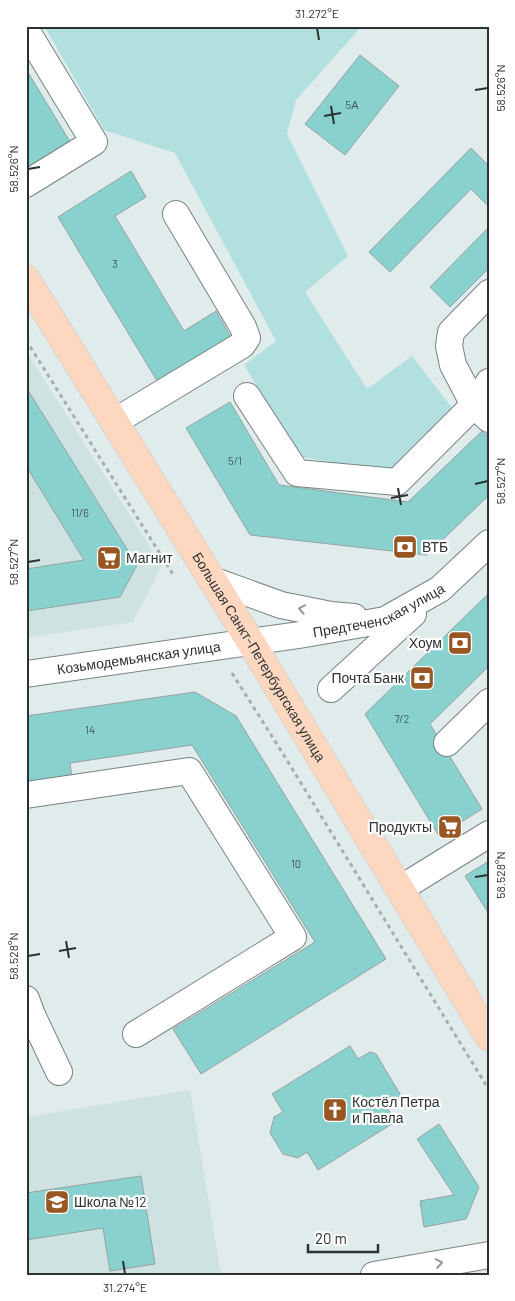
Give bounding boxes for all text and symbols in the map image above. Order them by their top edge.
text: 31.272°E [295,6,339,20]
text: 58.526°N [493,64,507,112]
house number: 5А [346,98,359,111]
text: 58.526°N [6,145,20,193]
house number: 3 [112,257,118,270]
house number: 5/1 [228,454,242,467]
text: 58.527°N [493,458,507,504]
house number: 11/6 [71,506,89,519]
bank icon: ВТБ [392,534,418,560]
place label: ВТБ [422,538,448,555]
text: 58.527°N [6,539,20,585]
supermarket icon: Магнит [96,545,122,571]
place label: Магнит [126,549,173,566]
street label: Большая Санкт-Петербургская улица [189,549,330,765]
street label: Предтеченская улица [311,579,447,640]
one-way arrow [298,605,306,615]
bank icon: Хоум [447,630,473,656]
place label: Хоум [409,634,442,651]
street label: Козьмодемьянская улица [56,637,222,677]
bank icon: Почта Банк [409,665,435,691]
place label: Почта Банк [331,669,405,686]
house number: 7/2 [395,712,410,725]
house number: 14 [85,723,95,736]
supermarket icon: Продукты [437,814,463,840]
place label: Продукты [369,818,432,835]
text: 58.528°N [493,851,507,899]
house number: 10 [291,857,301,870]
text: 58.528°N [6,932,20,980]
place label: Костёл Петра и Павла [352,1093,440,1126]
church icon: Костёл Петра и Павла [322,1097,348,1123]
school or university icon: Школа №12 [44,1189,70,1215]
place label: Школа №12 [74,1193,147,1210]
scale bar [308,1221,378,1253]
text: 20 m [315,1229,347,1247]
one-way arrow [435,1259,444,1269]
text: 31.274°E [103,1280,147,1294]

